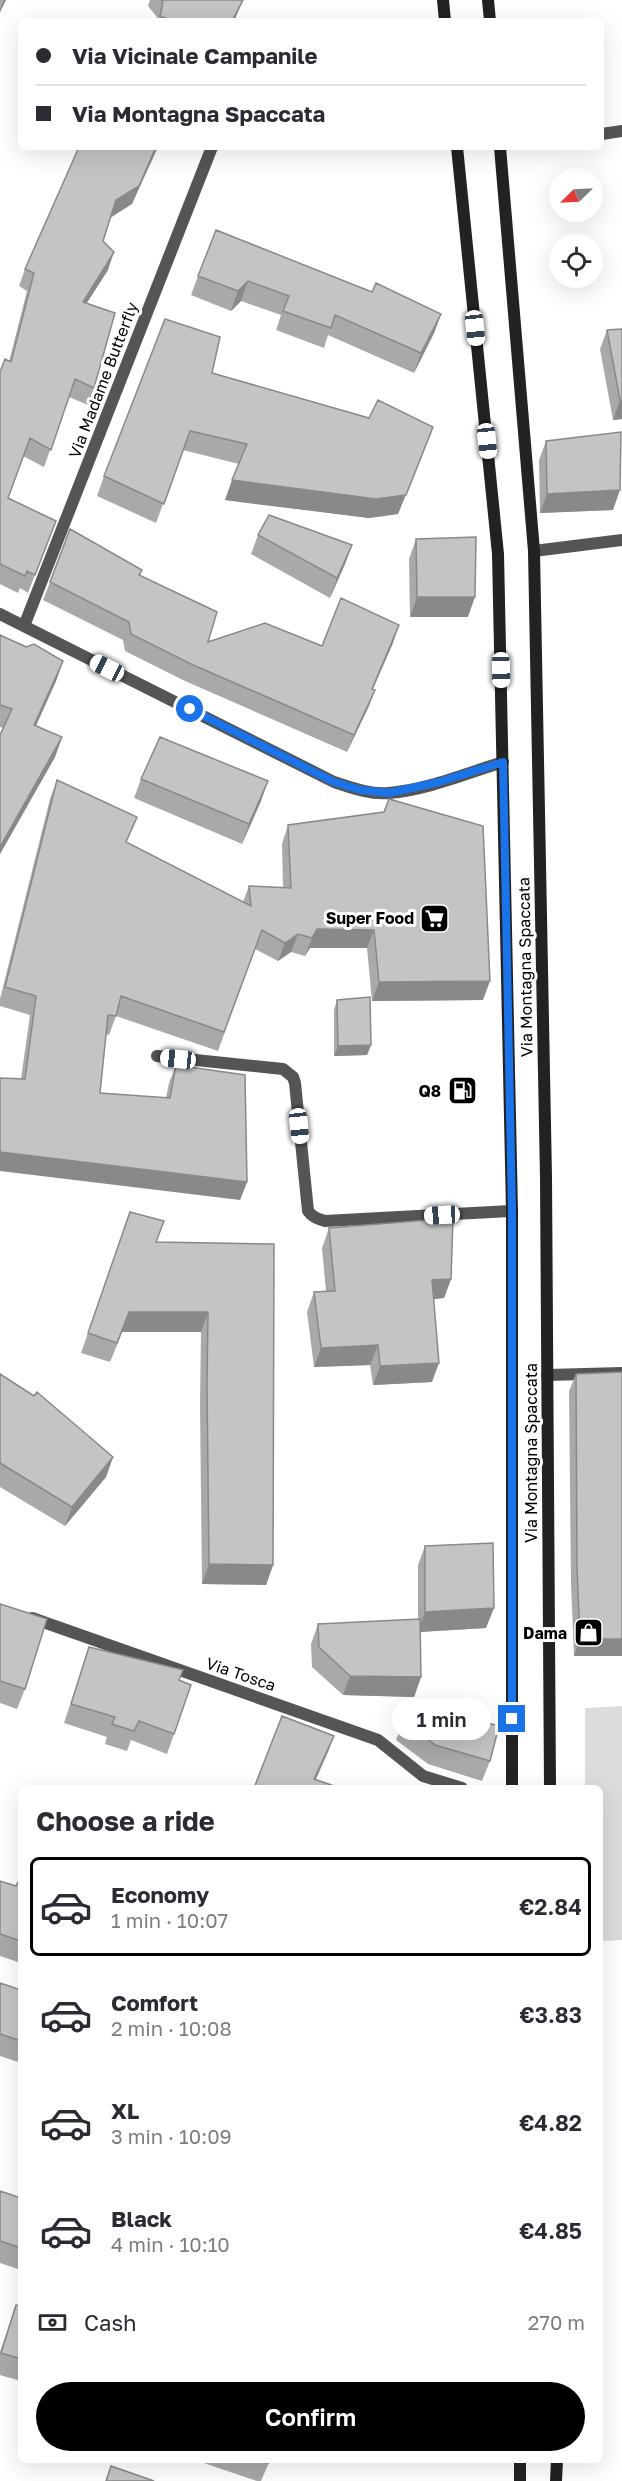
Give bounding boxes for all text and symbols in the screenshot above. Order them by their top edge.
text: Via Vicinale Campanile [72,42,318,69]
text: Via Montagna Spaccata [72,100,325,127]
north arrow [549,168,603,222]
map controls [549,168,603,288]
button: locate [549,234,603,288]
street label: Via Madame Butterfly [64,299,142,461]
car [464,309,486,347]
car [476,422,498,460]
car [87,652,127,684]
car [492,652,510,688]
route start [176,695,203,722]
street label: Via Montagna Spaccata [513,877,537,1057]
supermarket icon: Super Food [419,902,451,934]
place label: Super Food [326,908,414,928]
car [159,1048,197,1070]
fuel station icon: Q8 [446,1075,478,1107]
place label: Q8 [418,1081,441,1101]
car [288,1107,310,1145]
car [424,1205,460,1225]
street label: Via Montagna Spaccata [521,1363,541,1543]
shop icon: Dama [572,1617,604,1649]
place label: Dama [523,1623,567,1643]
street label: Via Tosca [204,1653,278,1695]
callout: 1 min [392,1698,491,1740]
route end [498,1705,525,1732]
text: 1 min [416,1707,467,1731]
text: Choose a ride [36,1805,215,1837]
icon: car [39,1880,93,1934]
text: Economy [111,1881,209,1908]
text: €2.84 [519,1893,582,1920]
text: 1 min · 10:07 [111,1908,228,1932]
icon: car [39,1988,93,2042]
text: Comfort [111,1989,198,2016]
text: €3.83 [520,2001,582,2028]
text: 2 min · 10:08 [111,2016,232,2040]
icon: car [39,2096,93,2150]
text: XL [111,2097,139,2124]
text: €4.82 [519,2109,582,2136]
text: 3 min · 10:09 [111,2124,232,2148]
icon: car [39,2204,93,2258]
text: Black [111,2205,172,2232]
text: €4.85 [519,2217,582,2244]
text: 4 min · 10:10 [111,2232,230,2256]
icon: cash [36,2306,69,2339]
text: Cash [84,2309,137,2336]
text: 270 m [528,2310,585,2334]
button: Confirm [36,2382,585,2451]

